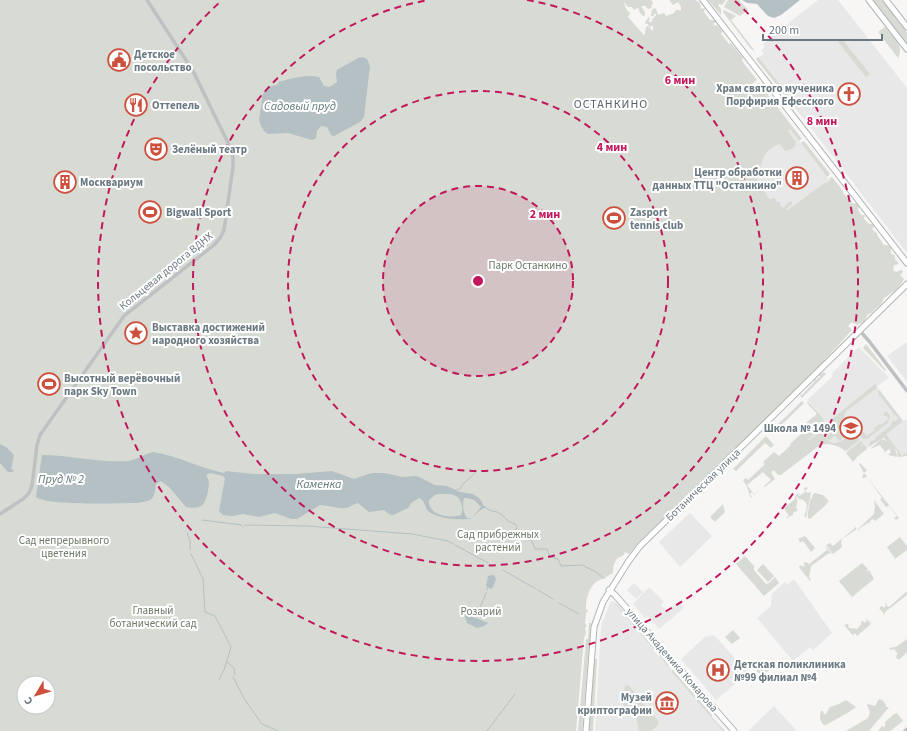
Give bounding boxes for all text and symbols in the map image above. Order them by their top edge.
scale bar [763,16,882,42]
text: 200 m [769,22,799,39]
public building icon: Детское посольство [106,47,132,73]
place label: Детское посольство [134,47,192,75]
text: 6 мин [665,72,695,89]
place label: Храм святого мученика Порфирия Ефесского [716,81,834,109]
church icon: Храм святого мученика Порфирия Ефесского [836,81,862,107]
restaurant icon: Оттепель [123,92,149,118]
district label: ОСТАНКИНО [574,96,648,113]
place label: Оттепель [152,98,200,113]
water label: Садовый пруд [264,98,336,115]
text: 8 мин [807,113,837,130]
theatre icon: Зелёный театр [143,136,169,162]
text: 4 мин [597,139,627,156]
place label: Зелёный театр [172,142,247,157]
place label: Центр обработки данных ТТЦ "Останкино" [653,165,782,193]
building icon: Центр обработки данных ТТЦ "Останкино" [784,165,810,191]
building icon: Москвариум [52,169,78,195]
place label: Москвариум [80,175,143,190]
sports icon: Bigwall Sport [137,199,163,225]
place label: Bigwall Sport [166,205,232,220]
sports icon: Zasport tennis club [601,205,627,231]
place label: Zasport tennis club [630,205,683,233]
text: 2 мин [530,206,560,223]
street label: Кольцевая дорога ВДНХ [116,228,216,313]
park label: Парк Останкино [489,258,568,273]
centre of rings [471,274,485,288]
place icon: Выставка достижений народного хозяйства [123,320,149,346]
place label: Выставка достижений народного хозяйства [152,320,265,348]
sports icon: Высотный верёвочный парк Sky Town [36,371,62,397]
place label: Высотный верёвочный парк Sky Town [64,371,180,399]
school or university icon: Школа № 1494 [838,415,864,441]
place label: Школа № 1494 [764,421,836,436]
street label: Ботаническая улица [662,445,744,525]
water label: Пруд № 2 [38,471,84,488]
water label: Каменка [297,476,342,493]
park label: Сад прибрежных растений [457,527,539,555]
park label: Сад непрерывного цветения [19,533,109,561]
park label: Главный ботанический сад [109,603,197,631]
park label: Розарий [461,604,501,619]
street label: улица Академика Комарова [623,605,721,715]
hospital icon: Детская поликлиника №99 филиал №4 [705,657,731,683]
place label: Детская поликлиника №99 филиал №4 [734,657,846,685]
north arrow [16,675,56,715]
place label: Музей криптографии [578,690,652,718]
museum icon: Музей криптографии [654,690,680,716]
text: С [20,693,36,708]

